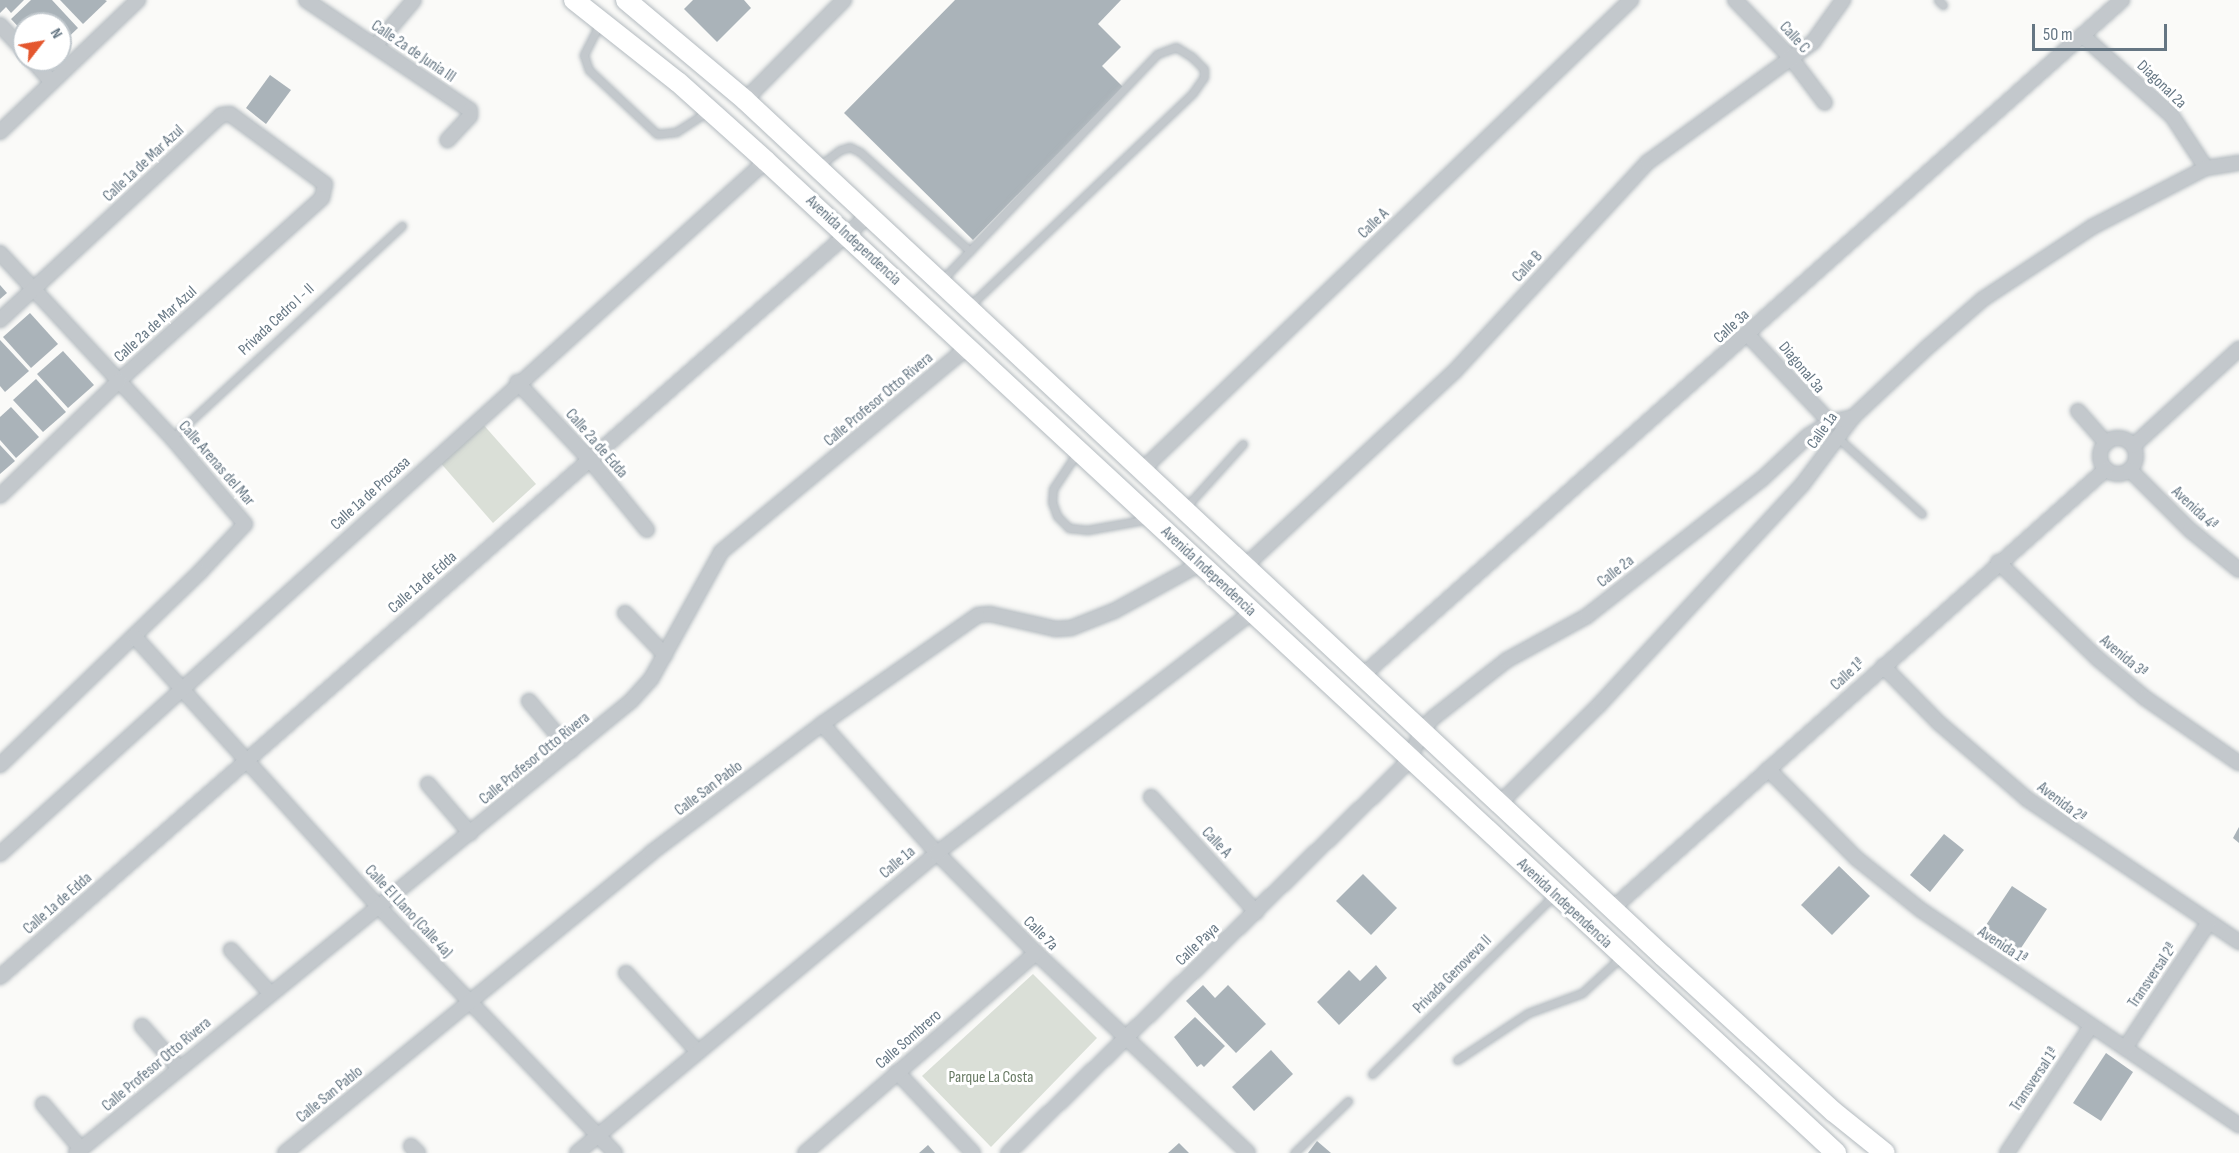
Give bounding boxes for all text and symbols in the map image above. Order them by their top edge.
north arrow [12,12,72,72]
scale bar [2035,12,2170,50]
street label: Calle 2a de Junia III [367,17,459,87]
street label: Calle C [1775,18,1813,58]
text: 50 m [2043,24,2073,45]
text: N [46,25,66,42]
street label: Diagonal 2a [2132,57,2190,113]
street label: Calle 1a de Mar Azul [99,122,189,206]
street label: Avenida Independencia [802,192,904,290]
street label: Calle A [1355,205,1393,243]
street label: Calle B [1509,247,1547,287]
street label: Privada Cedro I - II [235,280,319,360]
street label: Calle 2a de Mar Azul [111,283,201,367]
street label: Calle 3a [1710,306,1754,348]
street label: Diagonal 3a [1774,338,1828,398]
street label: Calle Profesor Otto Rivera [821,349,937,451]
street label: Calle 2a de Edda [561,405,631,483]
street label: Calle 1a [1804,409,1842,453]
street label: Calle Arenas del Mar [174,417,258,511]
street label: Calle 1a de Procasa [327,453,415,535]
street label: Avenida 4ª [2167,483,2221,535]
street label: Avenida Independencia [1157,523,1259,621]
street label: Calle 1a de Edda [385,548,461,618]
street label: Calle 2a [1594,552,1638,592]
street label: Avenida 3ª [2095,632,2151,682]
street label: Calle 1ª [1827,655,1869,695]
street label: Calle Profesor Otto Rivera [476,709,594,809]
street label: Calle San Pablo [671,757,747,821]
street label: Avenida 2ª [2033,779,2089,827]
street label: Calle A [1197,823,1235,863]
street label: Calle 1a [876,843,920,883]
street label: Avenida Independencia [1513,855,1615,953]
street label: Calle El Llano (Calle 4a) [360,862,456,962]
street label: Calle 1a de Edda [20,869,96,939]
street label: Calle 7a [1019,913,1061,955]
street label: Calle Paya [1172,920,1224,970]
street label: Avenida 1ª [1974,923,2030,969]
street label: Privada Genoveva II [1410,932,1496,1018]
street label: Transversal 2ª [2124,940,2182,1012]
street label: Calle Sombrero [872,1006,946,1074]
street label: Calle Profesor Otto Rivera [99,1014,215,1116]
street label: Transversal 1ª [2007,1044,2063,1116]
street label: Calle San Pablo [293,1062,367,1128]
park label: Parque La Costa [949,1068,1033,1088]

